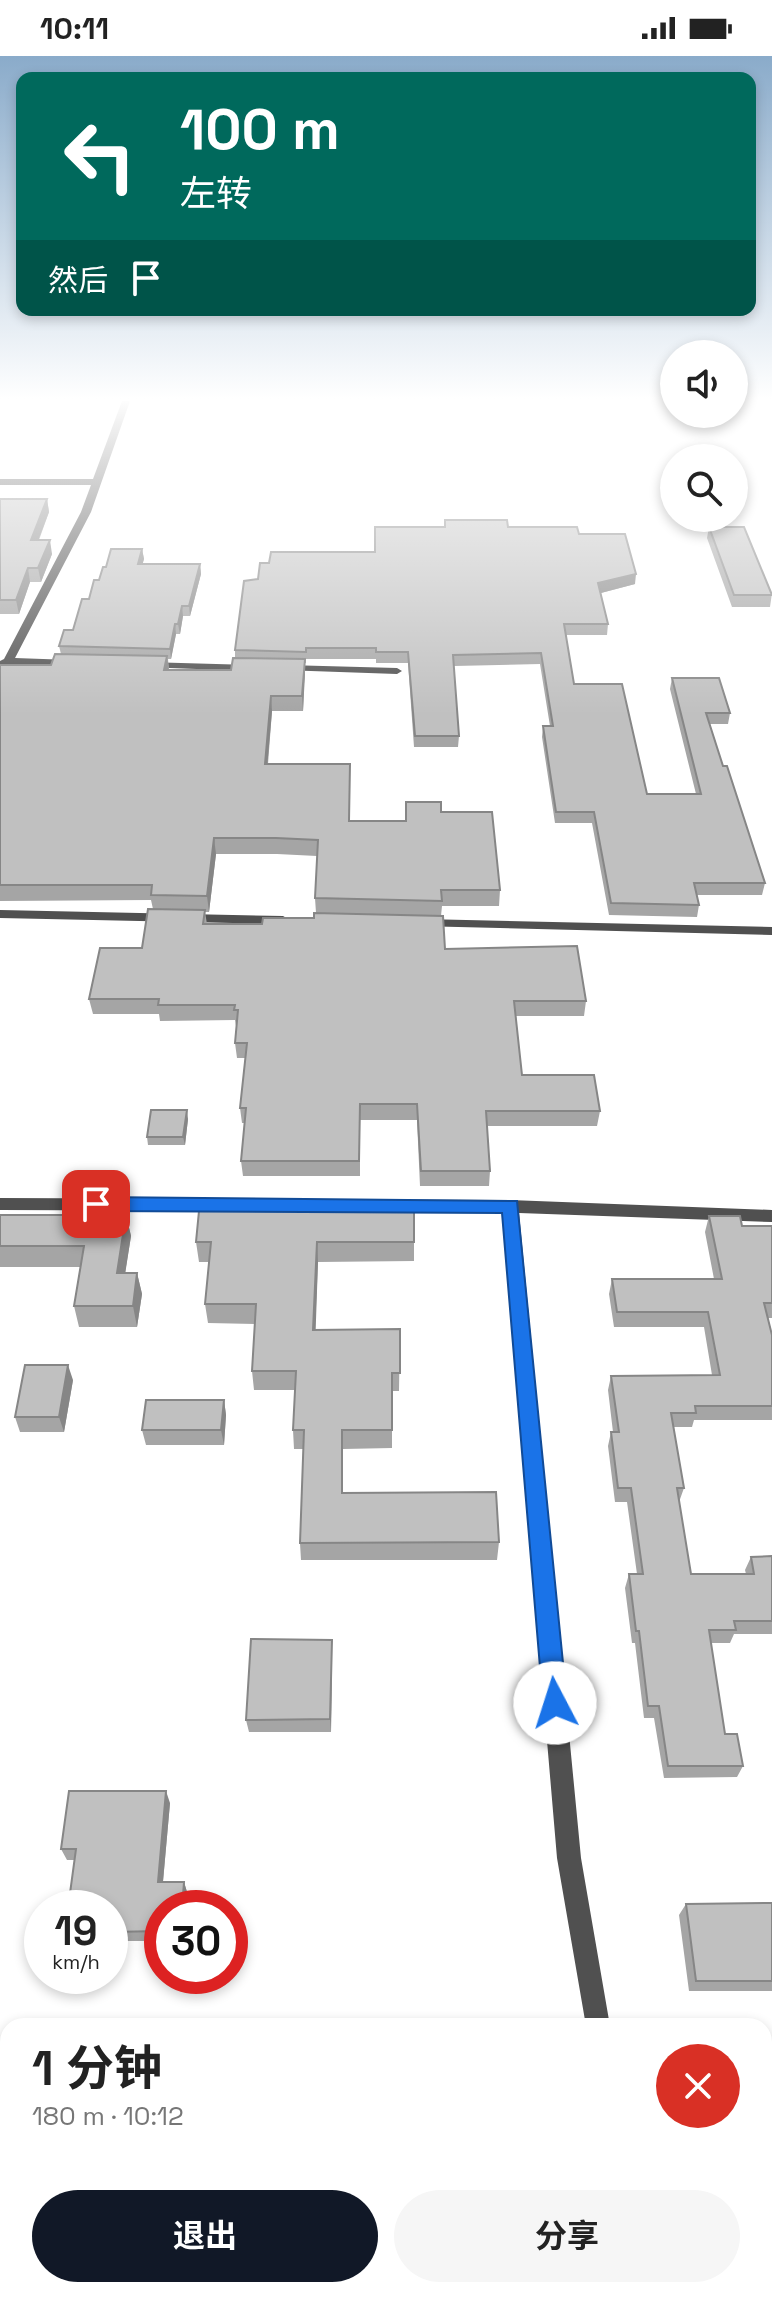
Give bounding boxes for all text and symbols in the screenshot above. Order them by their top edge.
text: 10:11 [40,9,109,48]
text: 100 m [180,94,340,165]
icon: left [48,104,152,208]
text: 左转 [180,171,252,217]
icon: arrive [124,256,168,300]
text: 然后 [48,261,108,300]
map controls [660,340,748,532]
button: sound [660,340,748,428]
button: search [660,444,748,532]
pin [62,1170,130,1238]
icon: arrive [74,1182,118,1226]
position arrow [513,1661,597,1745]
speed limit sign: 30 [144,1890,248,1994]
text: 19 [55,1906,97,1957]
text: km/h [52,1949,100,1975]
text: 1 分钟 [32,2038,162,2099]
button: close [656,2044,740,2128]
text: 180 m · 10:12 [32,2099,184,2133]
button: 退出 [32,2190,378,2282]
button: 分享 [394,2190,740,2282]

